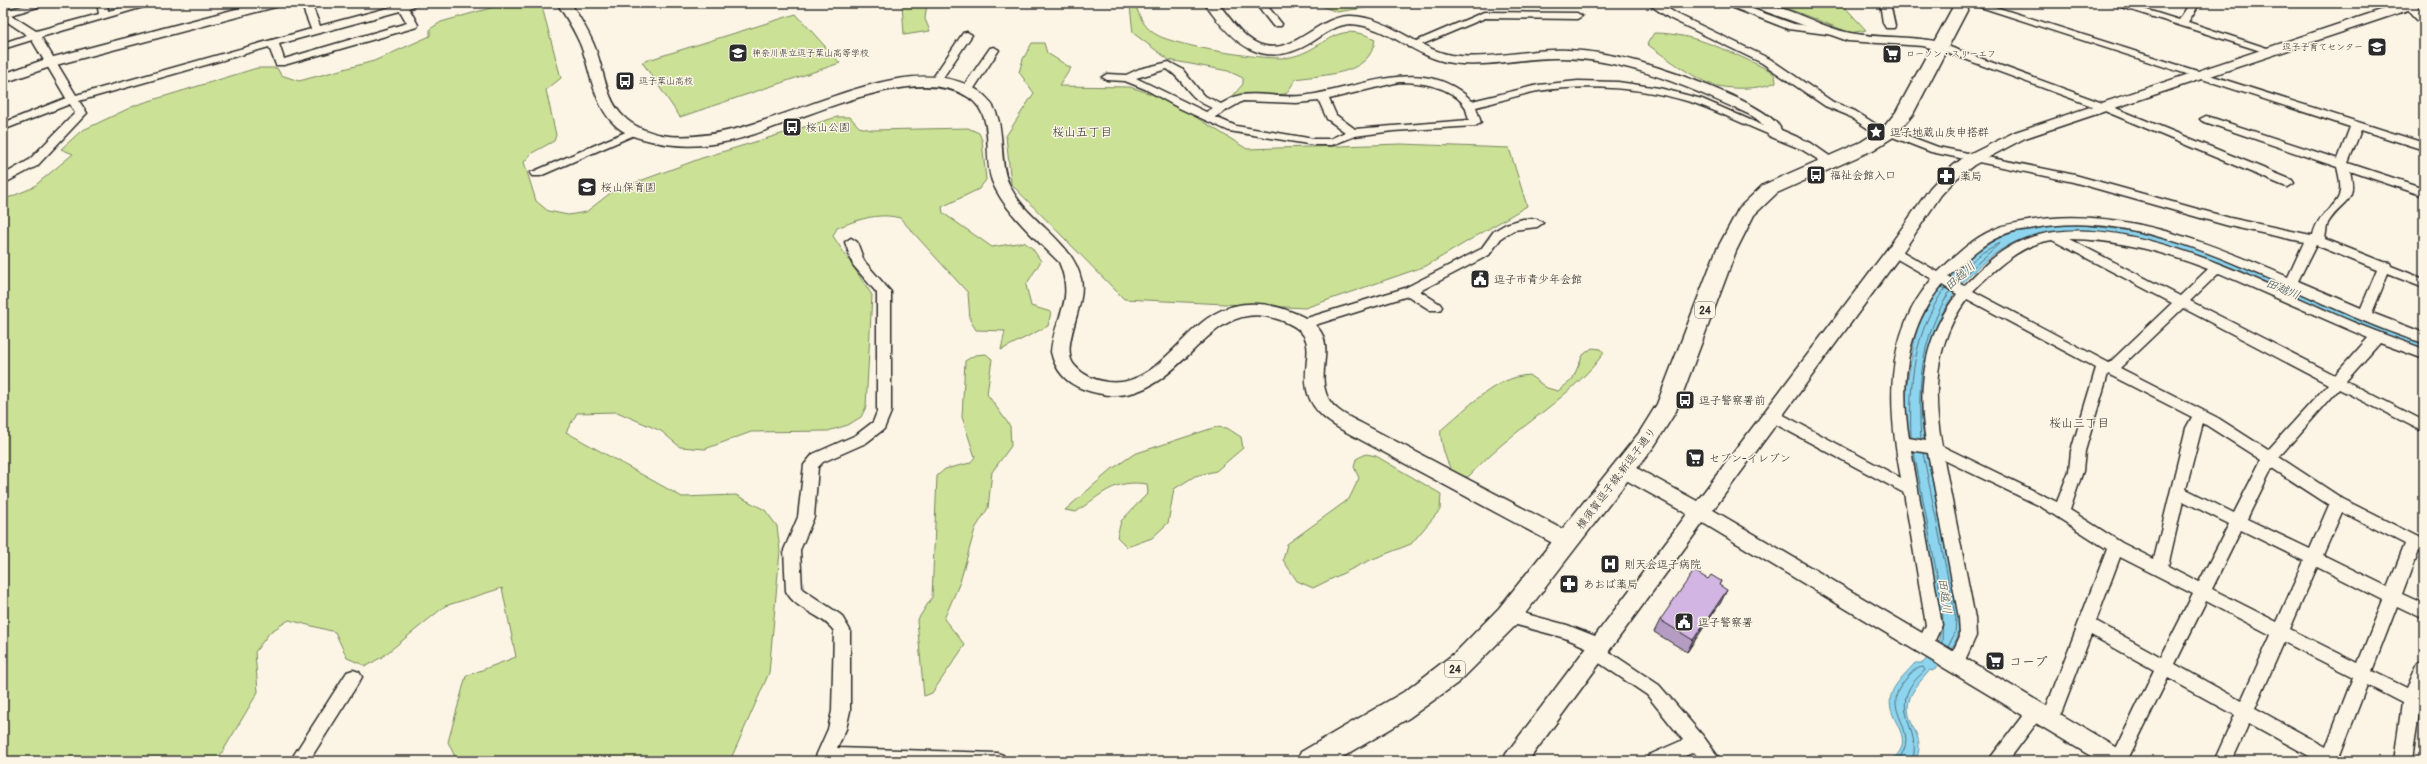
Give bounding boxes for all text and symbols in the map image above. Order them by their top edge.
school or university icon: 逗子子育てセンター [2366,36,2388,58]
school or university icon: 神奈川県立逗子葉山高等学校 [727,42,749,64]
place label: 逗子子育てセンター [2282,42,2363,53]
supermarket icon: ローソン・スリーエフ [1881,43,1903,65]
place label: 神奈川県立逗子葉山高等学校 [752,48,869,59]
place label: ローソン・スリーエフ [1906,49,1996,60]
bus stop icon: 逗子葉山高校 [614,70,636,92]
place label: 逗子葉山高校 [639,76,693,87]
bus stop icon: 桜山公園 [781,116,803,138]
place label: 桜山公園 [806,121,850,134]
place icon: 逗子地蔵山庚申搭群 [1865,121,1887,143]
district label: 桜山五丁目 [1052,125,1112,140]
place label: 逗子地蔵山庚申搭群 [1890,126,1989,139]
bus stop icon: 福祉会館入口 [1805,164,1827,186]
pharmacy icon: 薬局 [1935,165,1957,187]
place label: 福祉会館入口 [1830,169,1896,182]
place label: 薬局 [1960,170,1982,183]
school or university icon: 桜山保育園 [576,176,598,198]
place label: 桜山保育園 [601,181,656,194]
water label: 田越川 [1942,259,1979,294]
public building icon: 逗子市青少年会館 [1469,268,1491,290]
place label: 逗子市青少年会館 [1494,273,1582,286]
water label: 田越川 [2263,276,2302,303]
road number: 24 [1695,302,1715,318]
bus stop icon: 逗子警察署前 [1674,389,1696,411]
place label: 逗子警察署前 [1699,394,1765,407]
district label: 桜山三丁目 [2049,416,2109,431]
street label: 横須賀逗子線;新逗子通り [1574,425,1659,532]
supermarket icon: セブン-イレブン [1684,447,1706,469]
place label: セブン-イレブン [1709,452,1791,465]
hospital icon: 則天会逗子病院 [1599,553,1621,575]
place label: 則天会逗子病院 [1624,558,1701,571]
pharmacy icon: あおば薬局 [1558,573,1580,595]
water label: 田越川 [1935,577,1954,615]
place label: あおば薬局 [1583,578,1638,591]
public building icon: 逗子警察署 [1673,611,1695,633]
place label: 逗子警察署 [1698,616,1753,629]
supermarket icon: コープ [1984,650,2006,672]
place label: コープ [2009,654,2047,670]
road number: 24 [1445,661,1465,677]

